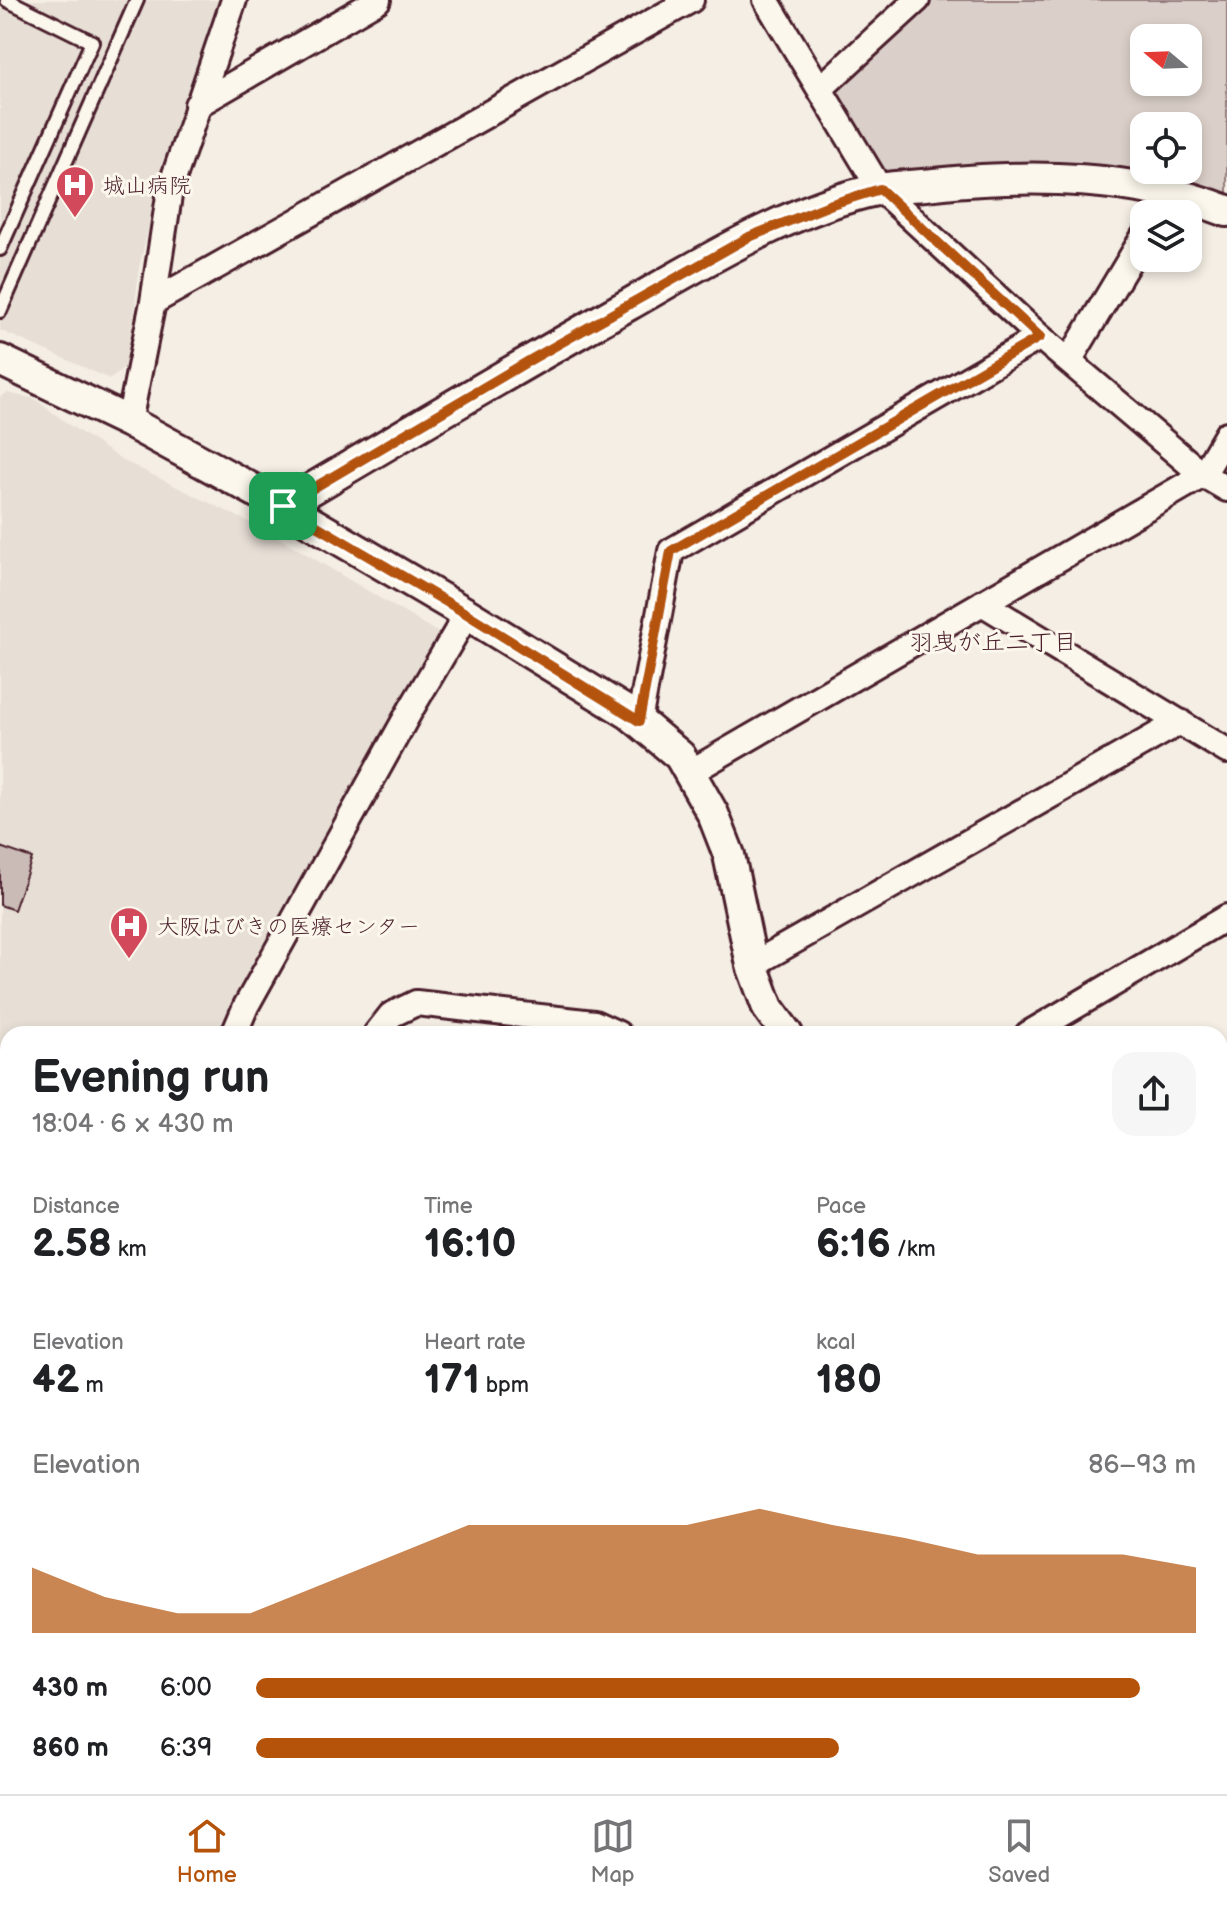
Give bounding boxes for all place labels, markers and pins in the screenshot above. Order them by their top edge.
hospital icon: 城山病院 [54,164,96,219]
place label: 城山病院 [103,173,191,200]
pin [249,472,317,540]
hospital icon: 大阪はびきの医療センター [108,905,150,960]
place label: 大阪はびきの医療センター [157,914,420,941]

